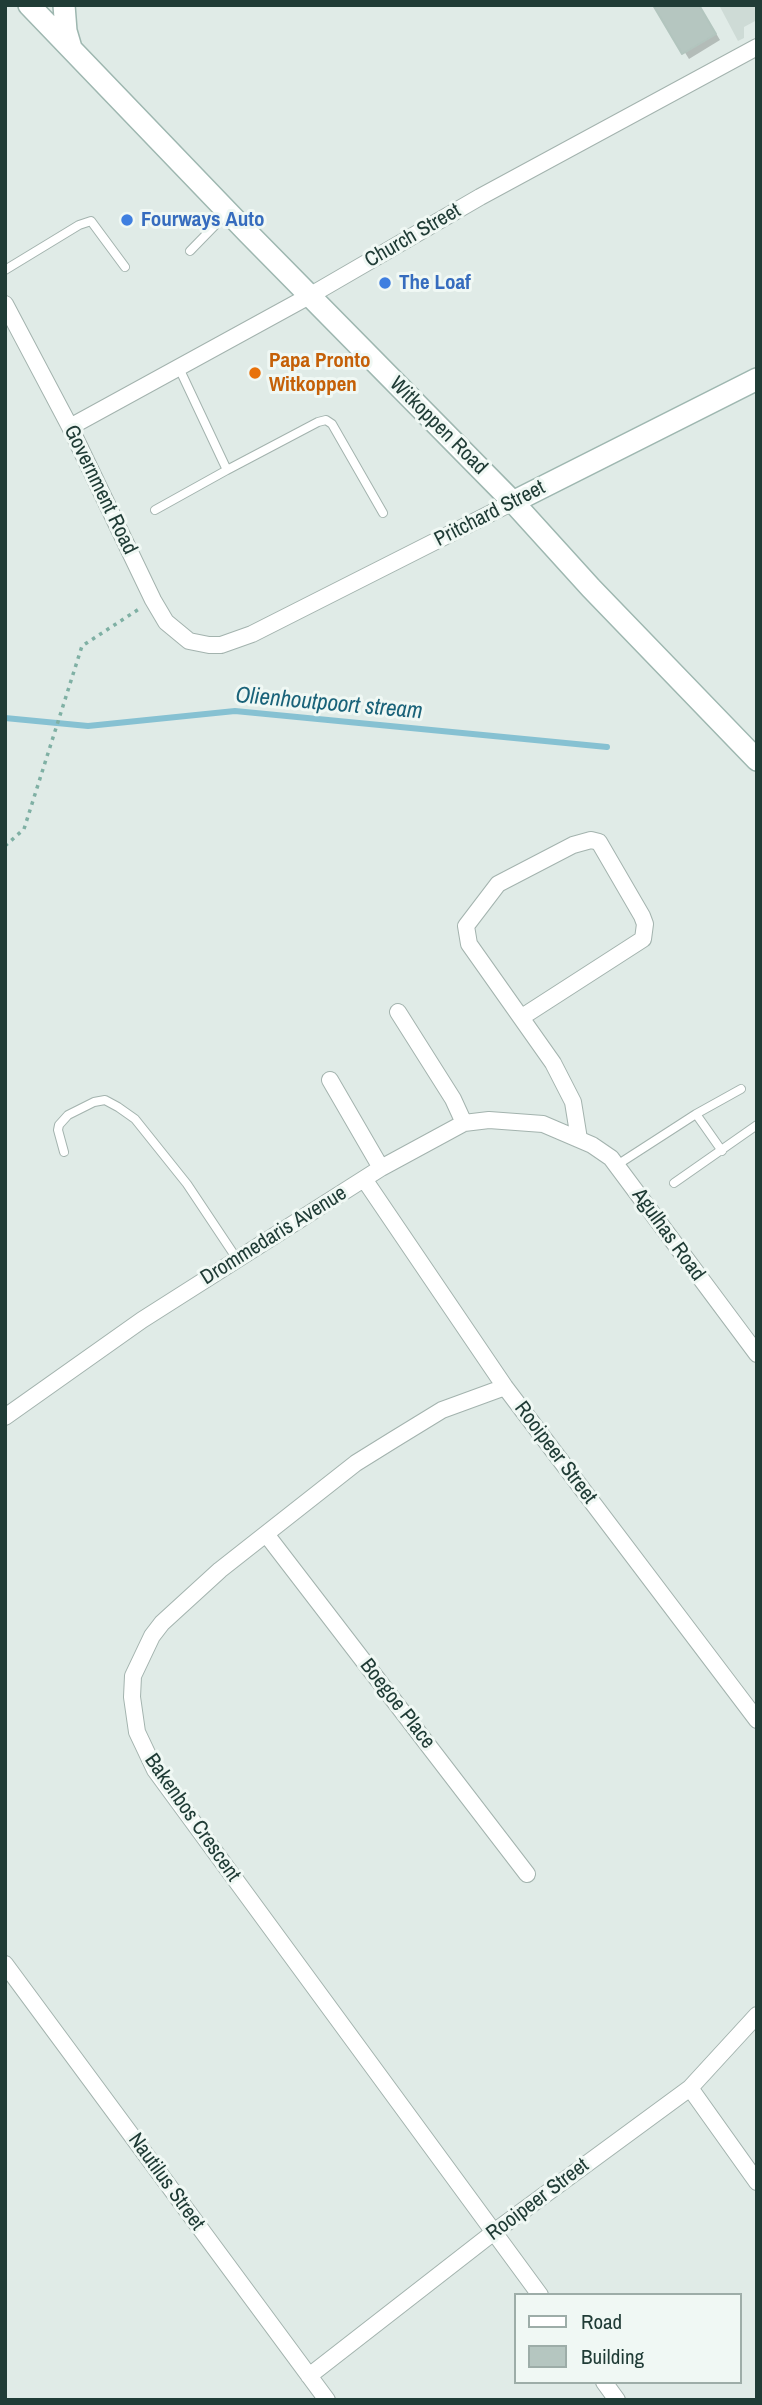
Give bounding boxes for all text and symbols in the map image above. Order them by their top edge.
street label: Church Street [361,199,465,273]
place label: Fourways Auto [141,207,265,233]
marker: Fourways Auto [119,212,135,228]
place label: The Loaf [399,270,471,296]
marker: The Loaf [377,275,393,291]
place label: Papa Pronto Witkoppen [269,348,370,398]
marker: Papa Pronto Witkoppen [247,365,263,381]
street label: Witkoppen Road [384,372,492,480]
street label: Government Road [58,421,142,559]
street label: Pritchard Street [431,475,549,553]
water label: Olienhoutpoort stream [234,682,424,726]
street label: Drommedaris Avenue [196,1181,352,1291]
street label: Agulhas Road [626,1184,710,1286]
street label: Rooipeer Street [508,1397,602,1509]
street label: Boegoe Place [354,1654,440,1754]
street label: Bakenbos Crescent [139,1749,245,1887]
street label: Nautilus Street [122,2129,210,2235]
street label: Rooipeer Street [482,2153,594,2247]
legend [514,2293,741,2384]
text: Road [581,2307,622,2336]
text: Building [581,2342,644,2371]

